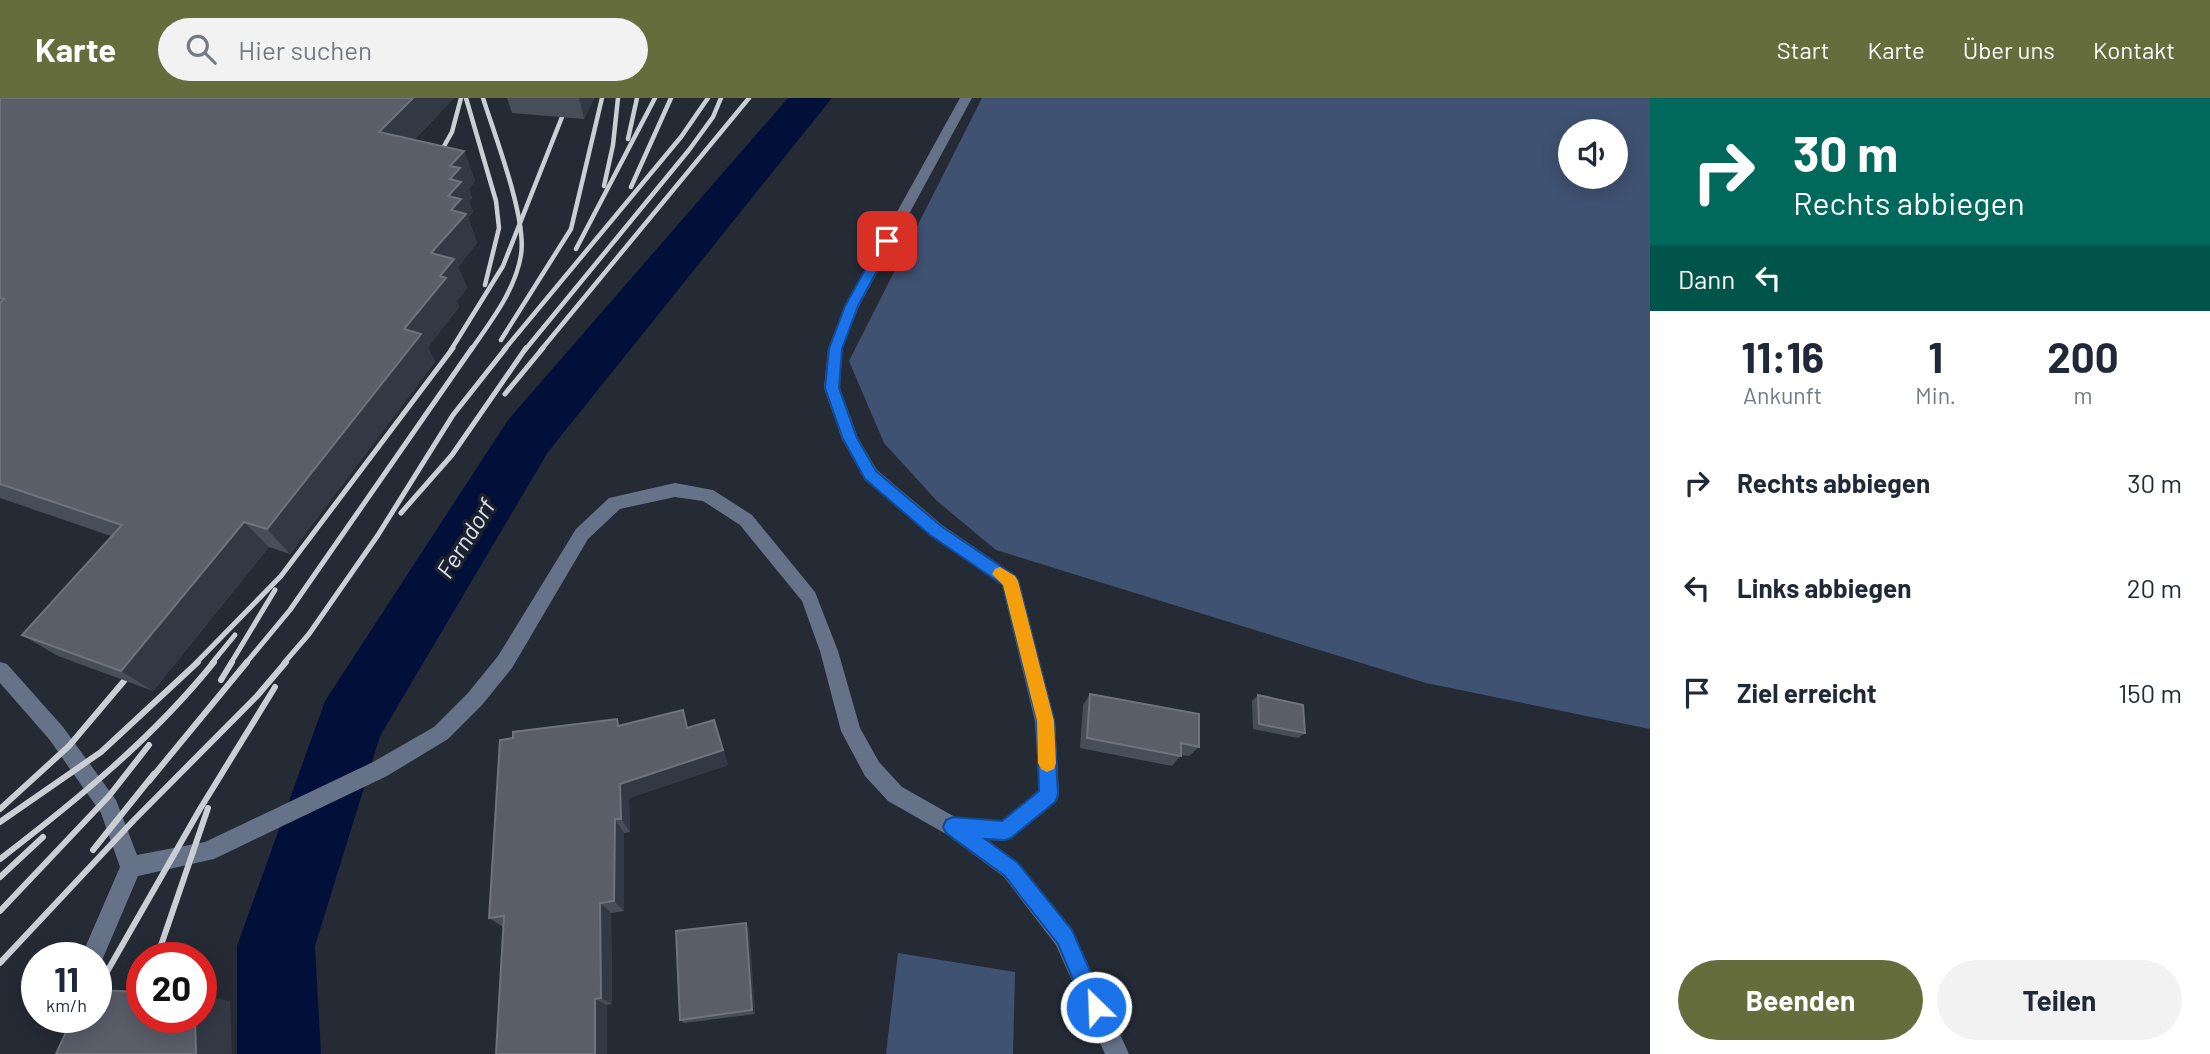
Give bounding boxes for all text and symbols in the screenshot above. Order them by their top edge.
search box [158,18,648,81]
text: Karte [35,29,116,69]
icon: search [182,30,220,68]
text: Hier suchen [238,34,372,65]
text: Start [1777,35,1830,64]
text: Karte [1868,35,1925,64]
text: Über uns [1963,35,2055,64]
text: Kontakt [2093,35,2175,64]
map controls [1558,119,1628,189]
button: sound [1558,119,1628,189]
text: 30 m [1793,123,1898,182]
icon: right [1678,126,1769,217]
text: Rechts abbiegen [1793,183,2025,221]
pin [857,211,917,271]
icon: arrive [868,222,906,260]
icon: left [1749,259,1787,297]
text: Dann [1678,263,1735,294]
text: 11:16 [1741,331,1824,381]
text: 1 [1928,331,1943,381]
text: 200 [2047,331,2119,381]
text: Ankunft [1743,381,1822,409]
text: Min. [1915,381,1956,409]
text: m [2073,381,2092,409]
icon: right [1678,464,1716,502]
text: Rechts abbiegen [1737,467,1930,498]
text: 30 m [2127,467,2182,498]
water label: Ferndorf [429,492,501,583]
icon: left [1678,569,1716,607]
text: Links abbiegen [1737,572,1911,603]
text: 20 m [2127,572,2182,603]
icon: arrive [1678,674,1716,712]
text: Ziel erreicht [1737,677,1877,708]
text: 150 m [2118,677,2182,708]
speed limit sign: 20 [126,942,217,1033]
text: 11 [54,957,79,999]
button: Beenden [1678,960,1923,1040]
button: Teilen [1937,960,2182,1040]
position arrow [1059,970,1133,1044]
text: km/h [46,994,87,1016]

